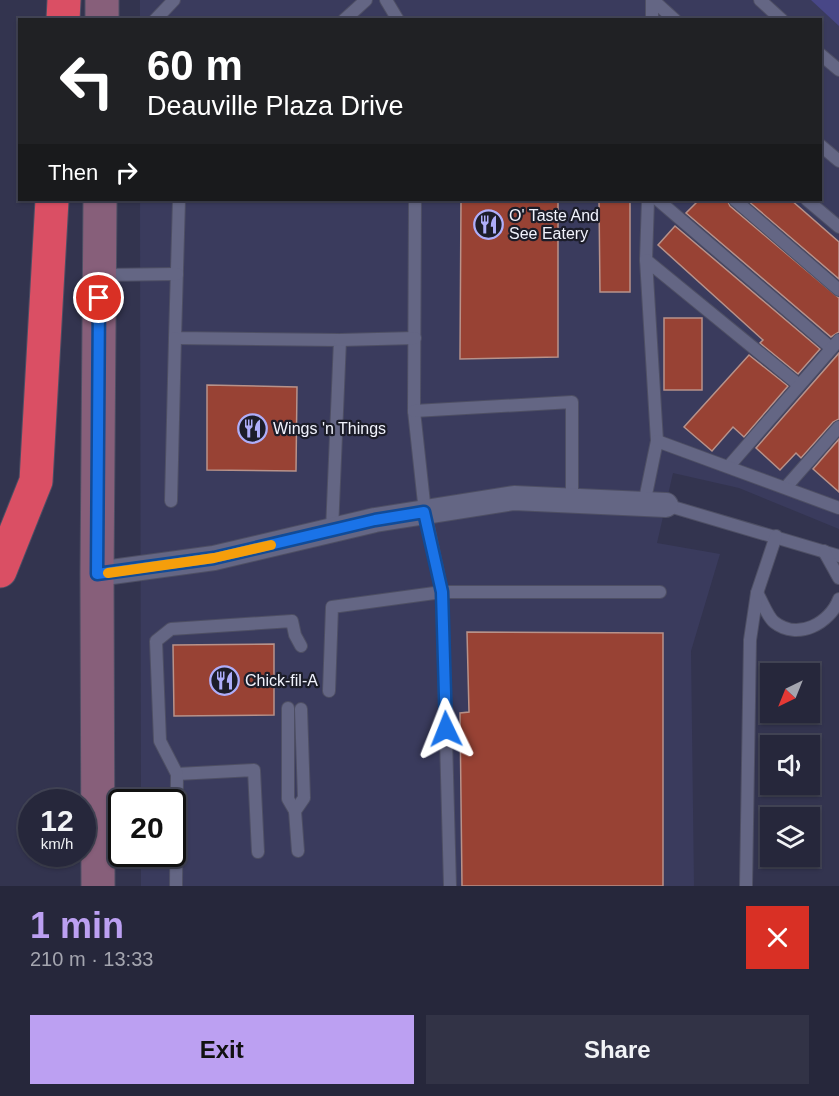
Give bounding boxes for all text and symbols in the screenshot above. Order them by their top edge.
icon: left [48,42,126,120]
text: 60 m [147,42,243,89]
text: Deauville Plaza Drive [147,91,404,121]
icon: right [110,156,143,189]
text: Then [48,160,98,185]
place label: O' Taste And See Eatery [509,207,599,242]
restaurant icon: O' Taste And See Eatery [472,208,504,240]
pin [73,272,124,323]
icon: arrive [82,281,115,314]
restaurant icon: Wings 'n Things [236,412,268,444]
place label: Wings 'n Things [273,420,386,437]
north arrow [760,663,820,723]
map controls [760,663,820,867]
restaurant icon: Chick-fil-A [208,664,240,696]
place label: Chick-fil-A [245,672,318,689]
position arrow [414,697,478,761]
button: sound [760,735,820,795]
speed limit sign: 20 [108,789,186,867]
text: 12 [40,804,74,837]
button: layers [760,807,820,867]
text: km/h [41,835,73,852]
text: 1 min [30,905,124,946]
button: close [746,906,809,969]
text: 210 m · 13:33 [30,948,153,970]
button: Exit [30,1015,414,1084]
button: Share [426,1015,809,1084]

